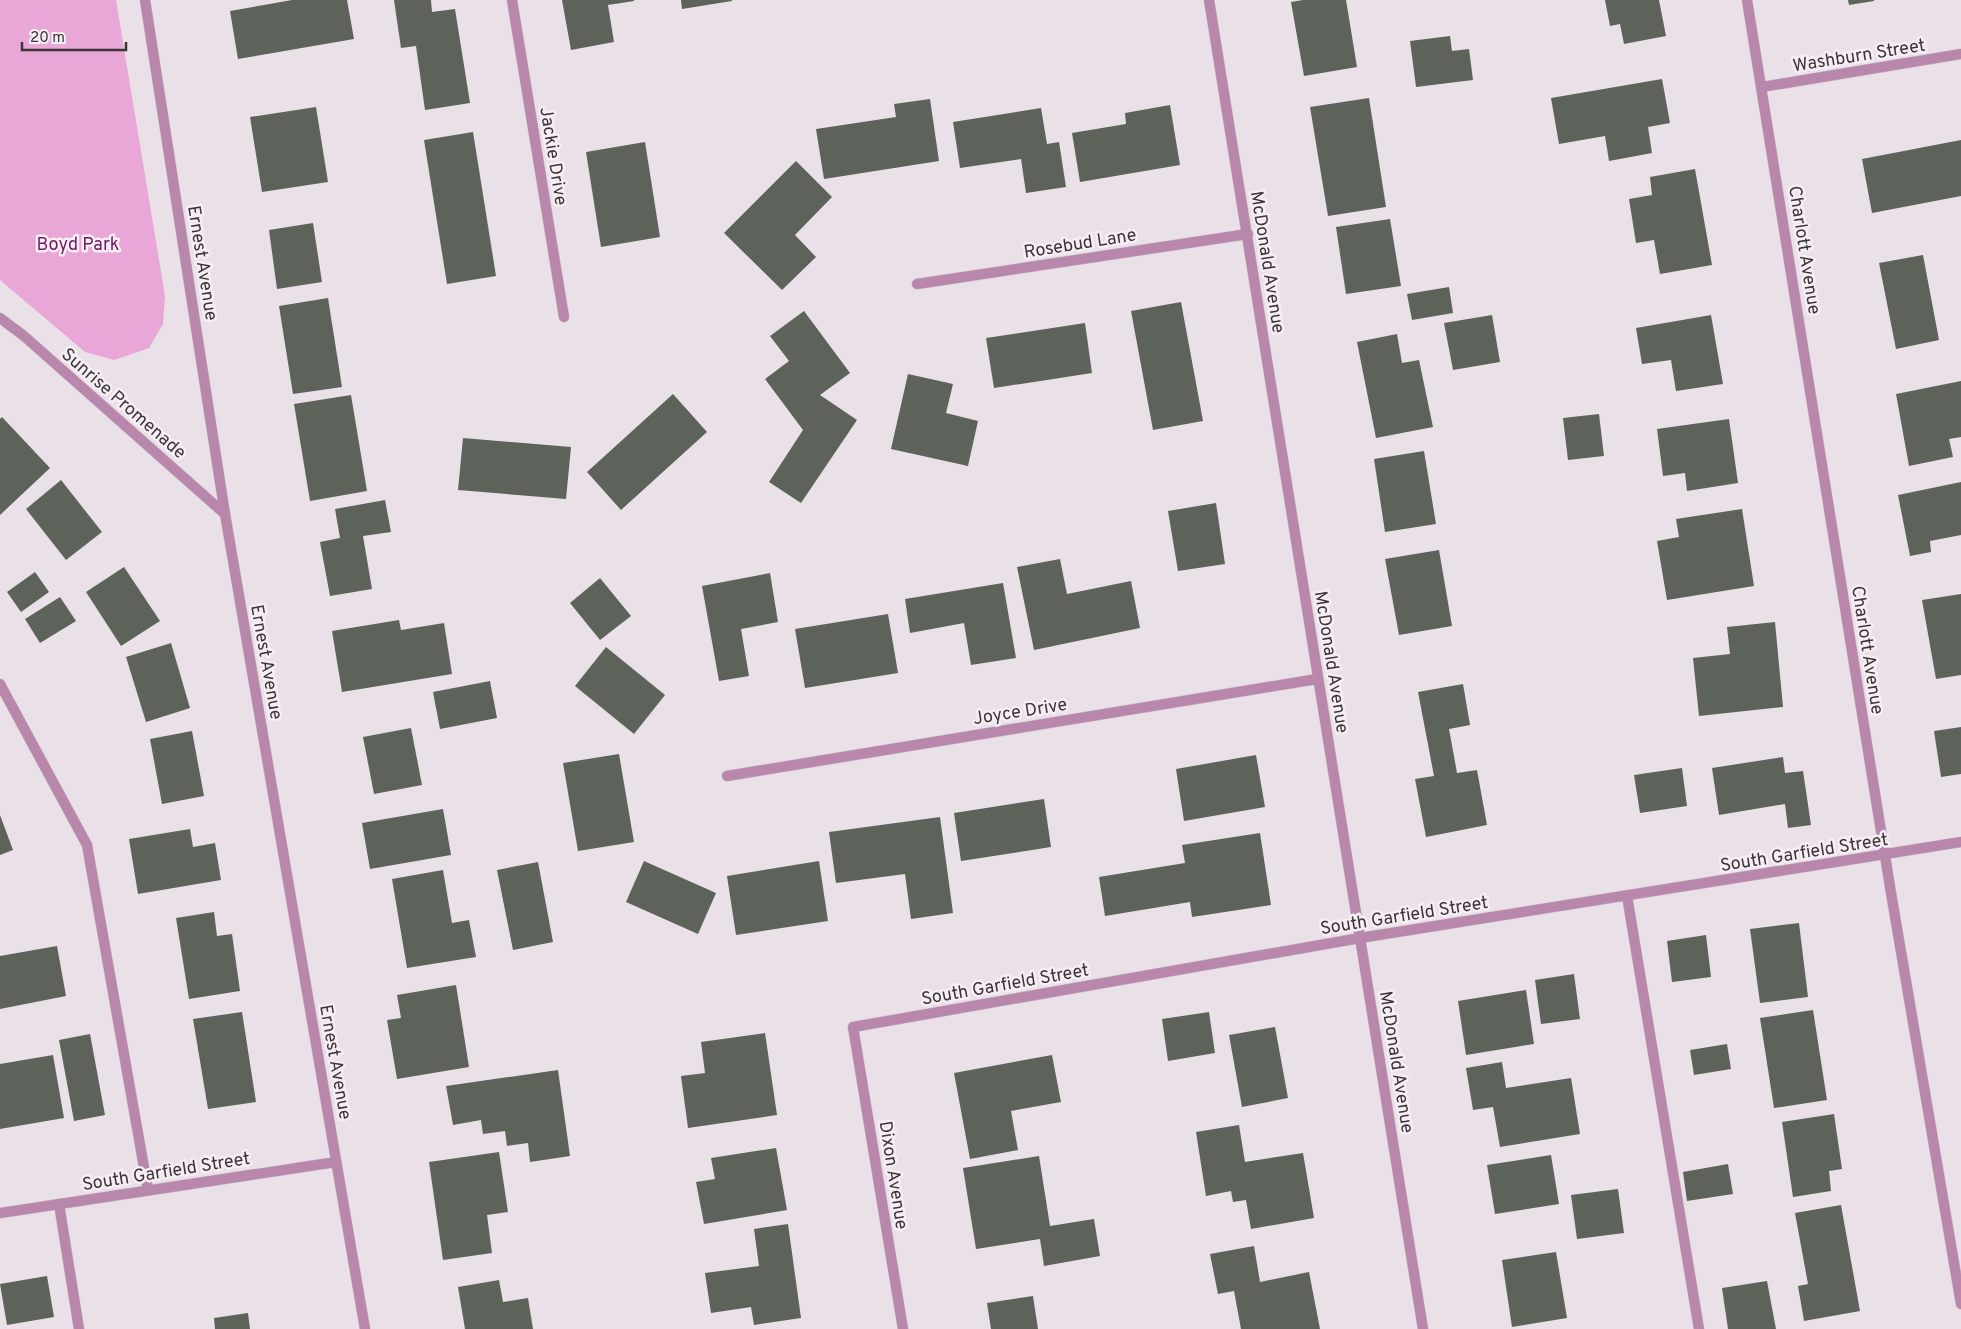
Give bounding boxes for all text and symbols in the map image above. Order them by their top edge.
scale bar [22,20,126,52]
text: 20 m [30,29,65,48]
street label: Washburn Street [1791,35,1927,78]
street label: Jackie Drive [533,105,572,207]
street label: Charlott Avenue [1782,184,1825,316]
street label: McDonald Avenue [1244,189,1289,335]
street label: Ernest Avenue [181,204,222,322]
street label: Rosebud Lane [1022,224,1138,265]
park label: Boyd Park [37,234,119,257]
street label: Sunrise Promenade [56,344,190,465]
street label: Charlott Avenue [1845,584,1888,716]
street label: McDonald Avenue [1308,589,1353,735]
street label: Ernest Avenue [244,603,287,722]
street label: Joyce Drive [972,694,1069,731]
street label: South Garfield Street [1719,829,1890,878]
street label: South Garfield Street [1319,892,1490,941]
street label: South Garfield Street [920,959,1091,1012]
street label: McDonald Avenue [1373,989,1418,1135]
street label: Ernest Avenue [313,1003,356,1122]
street label: Dixon Avenue [873,1119,912,1231]
street label: South Garfield Street [81,1148,252,1197]

